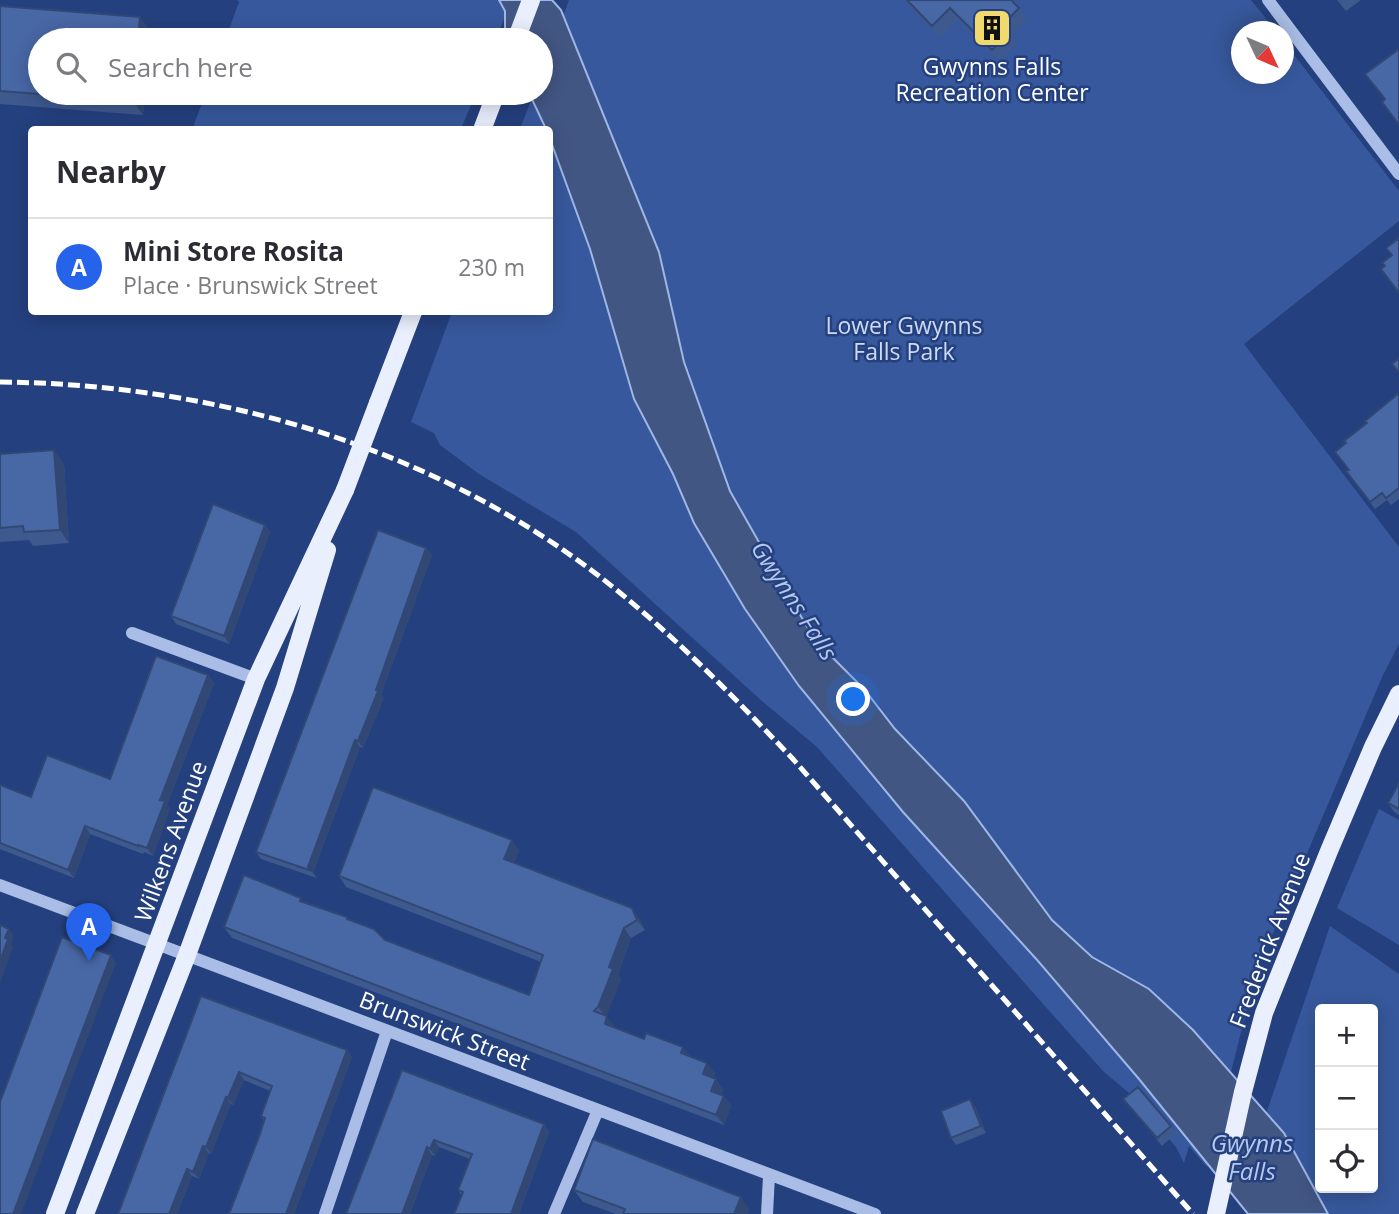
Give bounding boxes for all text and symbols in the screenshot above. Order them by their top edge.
building icon: Gwynns Falls Recreation Center [971,7,1013,49]
north arrow [1231,21,1294,84]
search box [28,28,553,105]
icon: search [52,48,90,86]
text: Search here [108,49,253,85]
place label: Gwynns Falls Recreation Center [895,50,1089,108]
text: Nearby [56,151,166,192]
text: Mini Store Rosita [123,233,344,269]
text: A [71,251,87,283]
text: 230 m [458,251,525,283]
text: Place · Brunswick Street [123,269,378,301]
park label: Lower Gwynns Falls Park [825,309,983,367]
water label: Gwynns Falls [744,534,846,666]
your location [836,682,870,716]
street label: Wilkens Avenue [126,756,214,926]
street label: Frederick Avenue [1221,848,1317,1032]
pin: A [66,903,112,961]
street label: Brunswick Street [355,983,535,1077]
map controls [1315,1004,1378,1193]
button: + [1315,1004,1378,1067]
button: − [1315,1067,1378,1130]
water label: Gwynns Falls [1211,1126,1293,1187]
button: locate [1315,1130,1378,1193]

